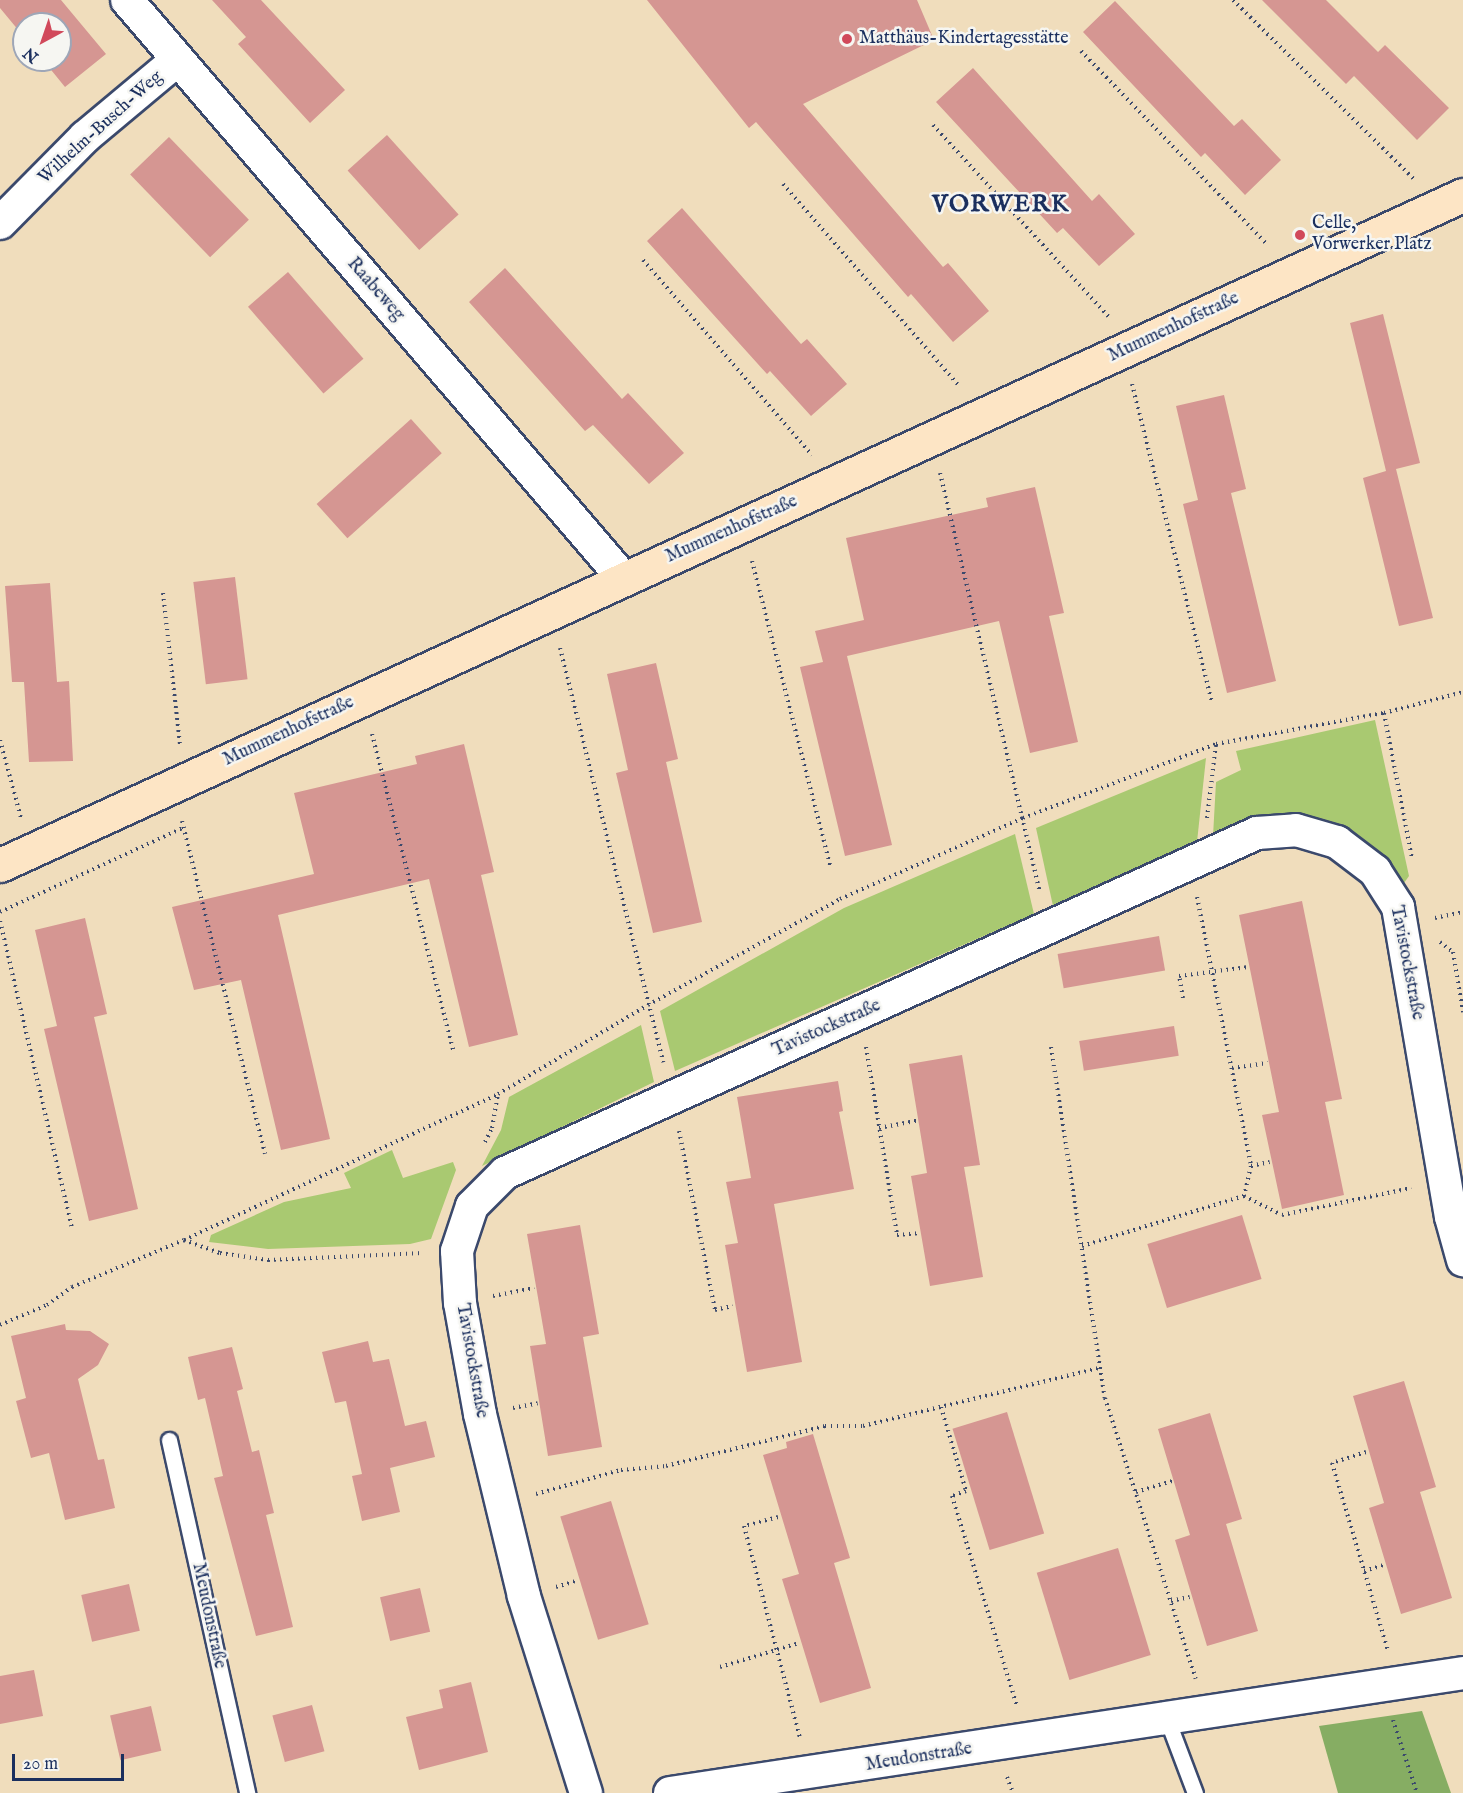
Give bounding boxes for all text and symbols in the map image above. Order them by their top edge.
north arrow [12,12,72,72]
place label: Matthäus-Kindertagesstätte [859,28,1069,50]
marker: Matthäus-Kindertagesstätte [840,32,854,46]
text: N [20,42,43,66]
street label: Wilhelm-Busch-Weg [35,67,167,189]
district label: VORWERK [932,191,1070,219]
place label: Celle, Vorwerker Platz [1312,214,1432,256]
marker: Celle, Vorwerker Platz [1293,228,1307,242]
street label: Raabeweg [342,254,408,326]
street label: Mummenhofstraße [1105,288,1243,368]
street label: Mummenhofstraße [663,491,801,569]
street label: Mummenhofstraße [220,692,358,772]
street label: Tavistockstraße [1384,904,1428,1022]
street label: Tavistockstraße [770,996,884,1062]
street label: Tavistockstraße [450,1302,492,1420]
street label: Meudonstraße [186,1561,230,1671]
street label: Meudonstraße [864,1739,974,1777]
scale bar [15,1742,128,1780]
text: 20 m [23,1753,58,1776]

